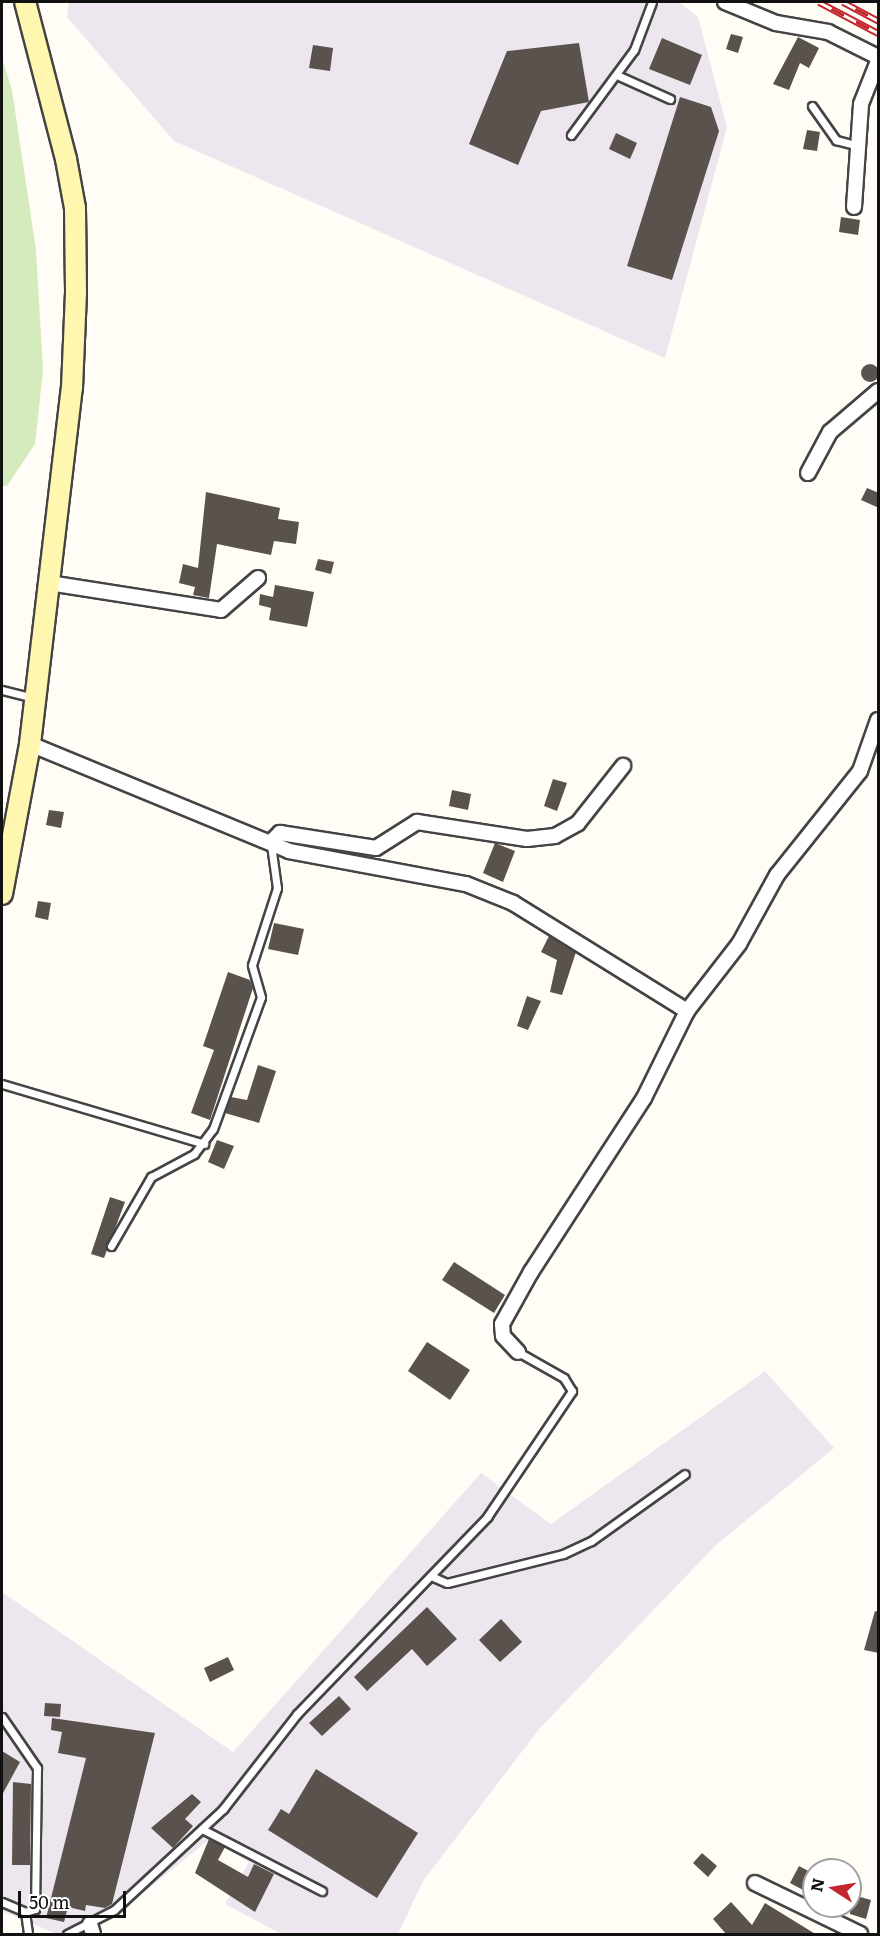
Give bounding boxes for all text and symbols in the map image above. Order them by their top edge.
north arrow [802,1858,862,1918]
text: N [803,1876,829,1894]
scale bar [21,1879,129,1917]
text: 50 m [29,1888,70,1915]

